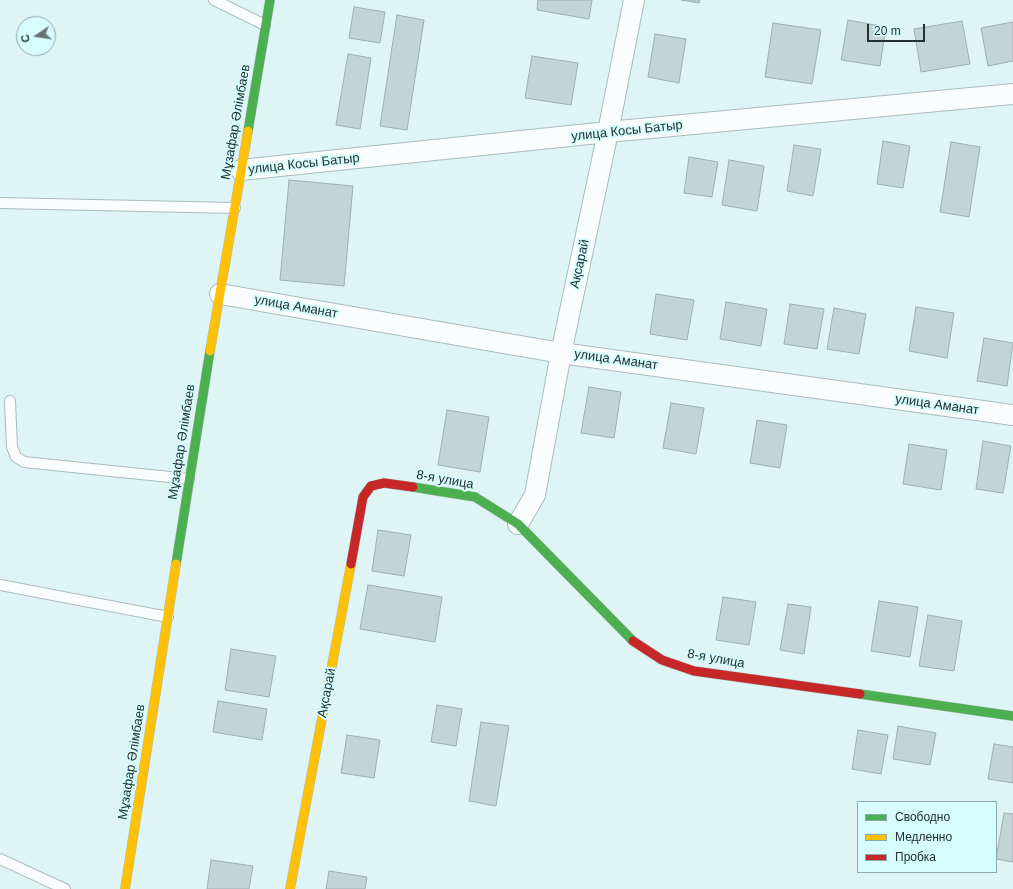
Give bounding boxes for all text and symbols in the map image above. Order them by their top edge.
north arrow [16,16,56,56]
scale bar [869,16,927,42]
text: 20 m [874,24,901,38]
text: С [19,33,32,44]
street label: Мұзафар Әлімбаев [218,63,254,181]
street label: улица Косы Батыр [571,117,683,145]
street label: улица Косы Батыр [248,150,360,178]
street label: Ақсарай [567,238,593,290]
street label: улица Аманат [253,292,339,322]
street label: улица Аманат [573,346,659,374]
street label: Мұзафар Әлімбаев [165,383,199,501]
street label: улица Аманат [894,391,980,419]
street label: 8-я улица [415,467,475,493]
street label: 8-я улица [686,646,746,672]
street label: Ақсарай [315,667,339,719]
street label: Мұзафар Әлімбаев [115,703,149,821]
legend [857,801,997,873]
text: Свободно [895,810,950,824]
text: Медленно [895,830,952,844]
text: Пробка [895,850,936,864]

